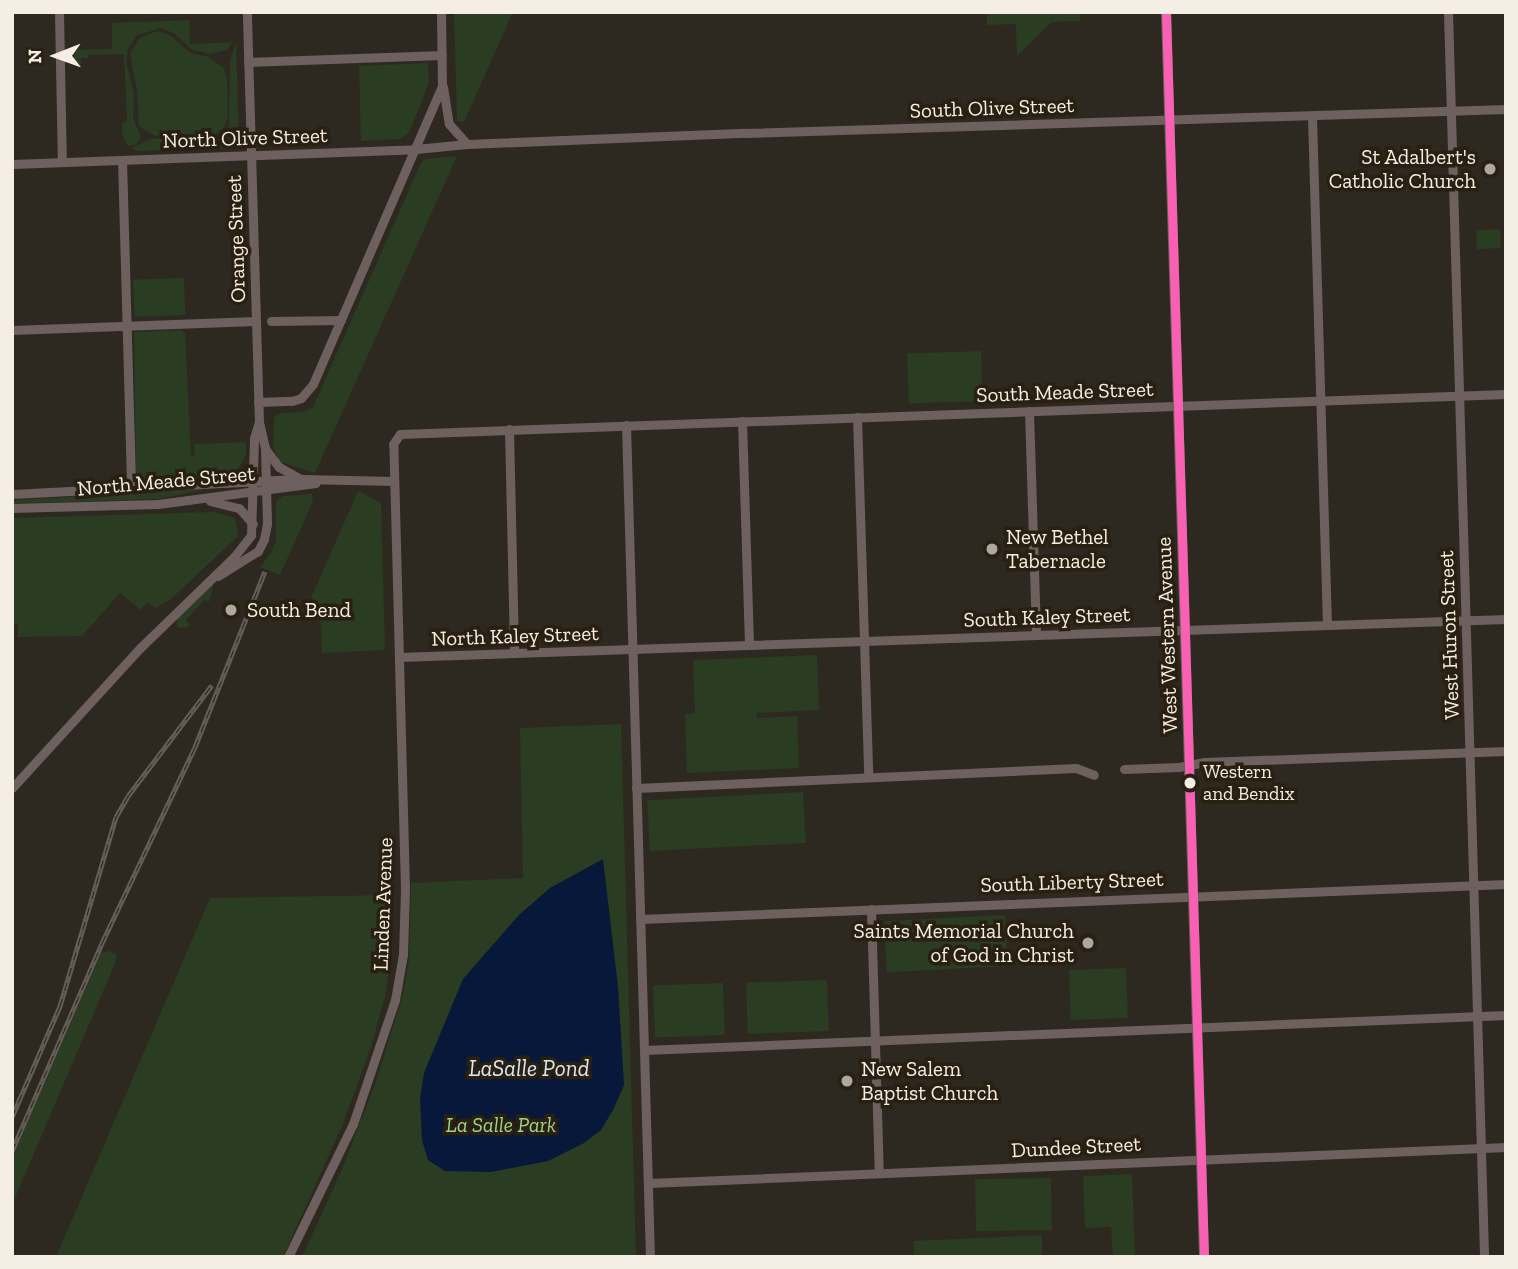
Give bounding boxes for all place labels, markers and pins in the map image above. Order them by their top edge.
place label: St Adalbert's Catholic Church [1329,144,1476,194]
marker: St Adalbert's Catholic Church [1482,161,1498,177]
place label: New Bethel Tabernacle [1006,524,1109,574]
marker: New Bethel Tabernacle [984,541,1000,557]
place label: South Bend [247,597,351,623]
marker: South Bend [221,600,241,620]
place label: Western and Bendix [1203,761,1295,805]
marker: Western and Bendix [1183,776,1197,790]
place label: Saints Memorial Church of God in Christ [854,918,1074,968]
marker: Saints Memorial Church of God in Christ [1080,935,1096,951]
place label: New Salem Baptist Church [861,1056,998,1106]
marker: New Salem Baptist Church [839,1073,855,1089]

